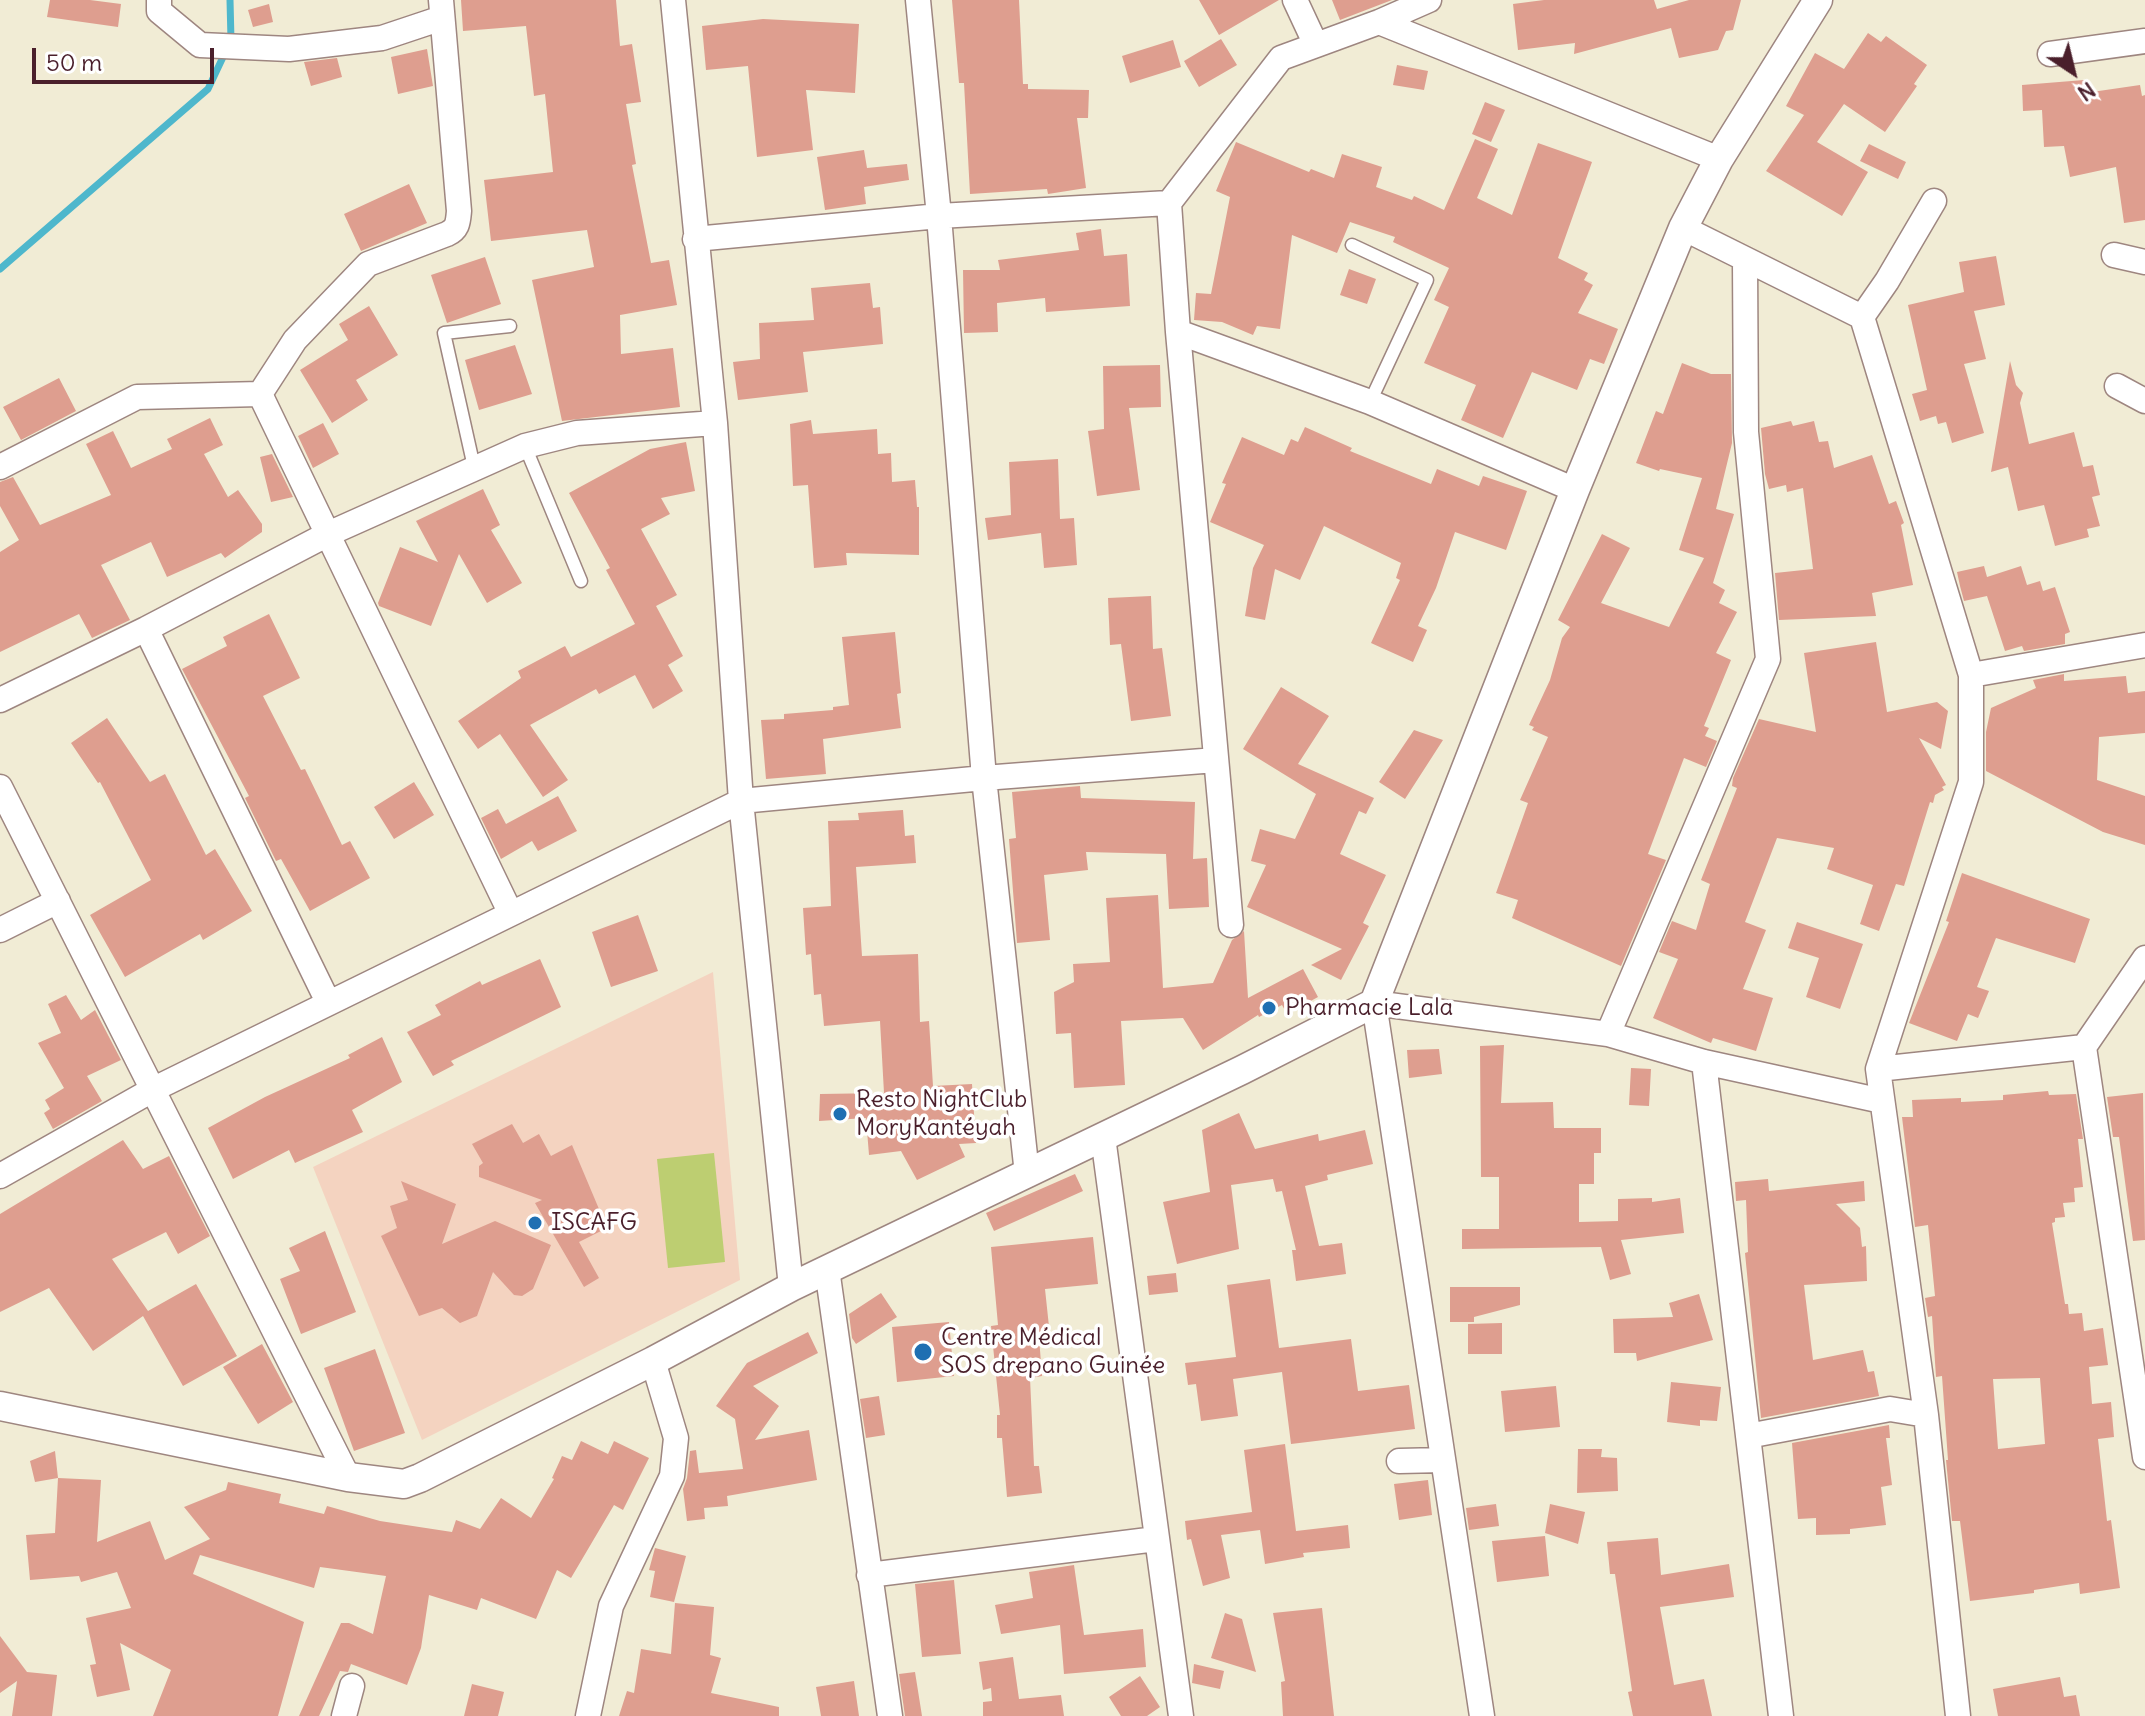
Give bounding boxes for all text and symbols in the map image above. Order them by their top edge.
scale bar [36,32,218,82]
north arrow [2033,32,2113,112]
text: 50 m [46,47,102,77]
text: N [2073,76,2101,107]
place label: Pharmacie Lala [1285,994,1453,1022]
marker: Pharmacie Lala [1260,999,1278,1017]
place label: Resto NightClub MoryKantéyah [856,1086,1027,1142]
marker: Resto NightClub MoryKantéyah [831,1105,849,1123]
place label: ISCAFG [551,1209,637,1237]
marker: ISCAFG [526,1214,544,1232]
place label: Centre Médical SOS drepano Guinée [941,1324,1165,1380]
marker: Centre Médical SOS drepano Guinée [912,1341,934,1363]

